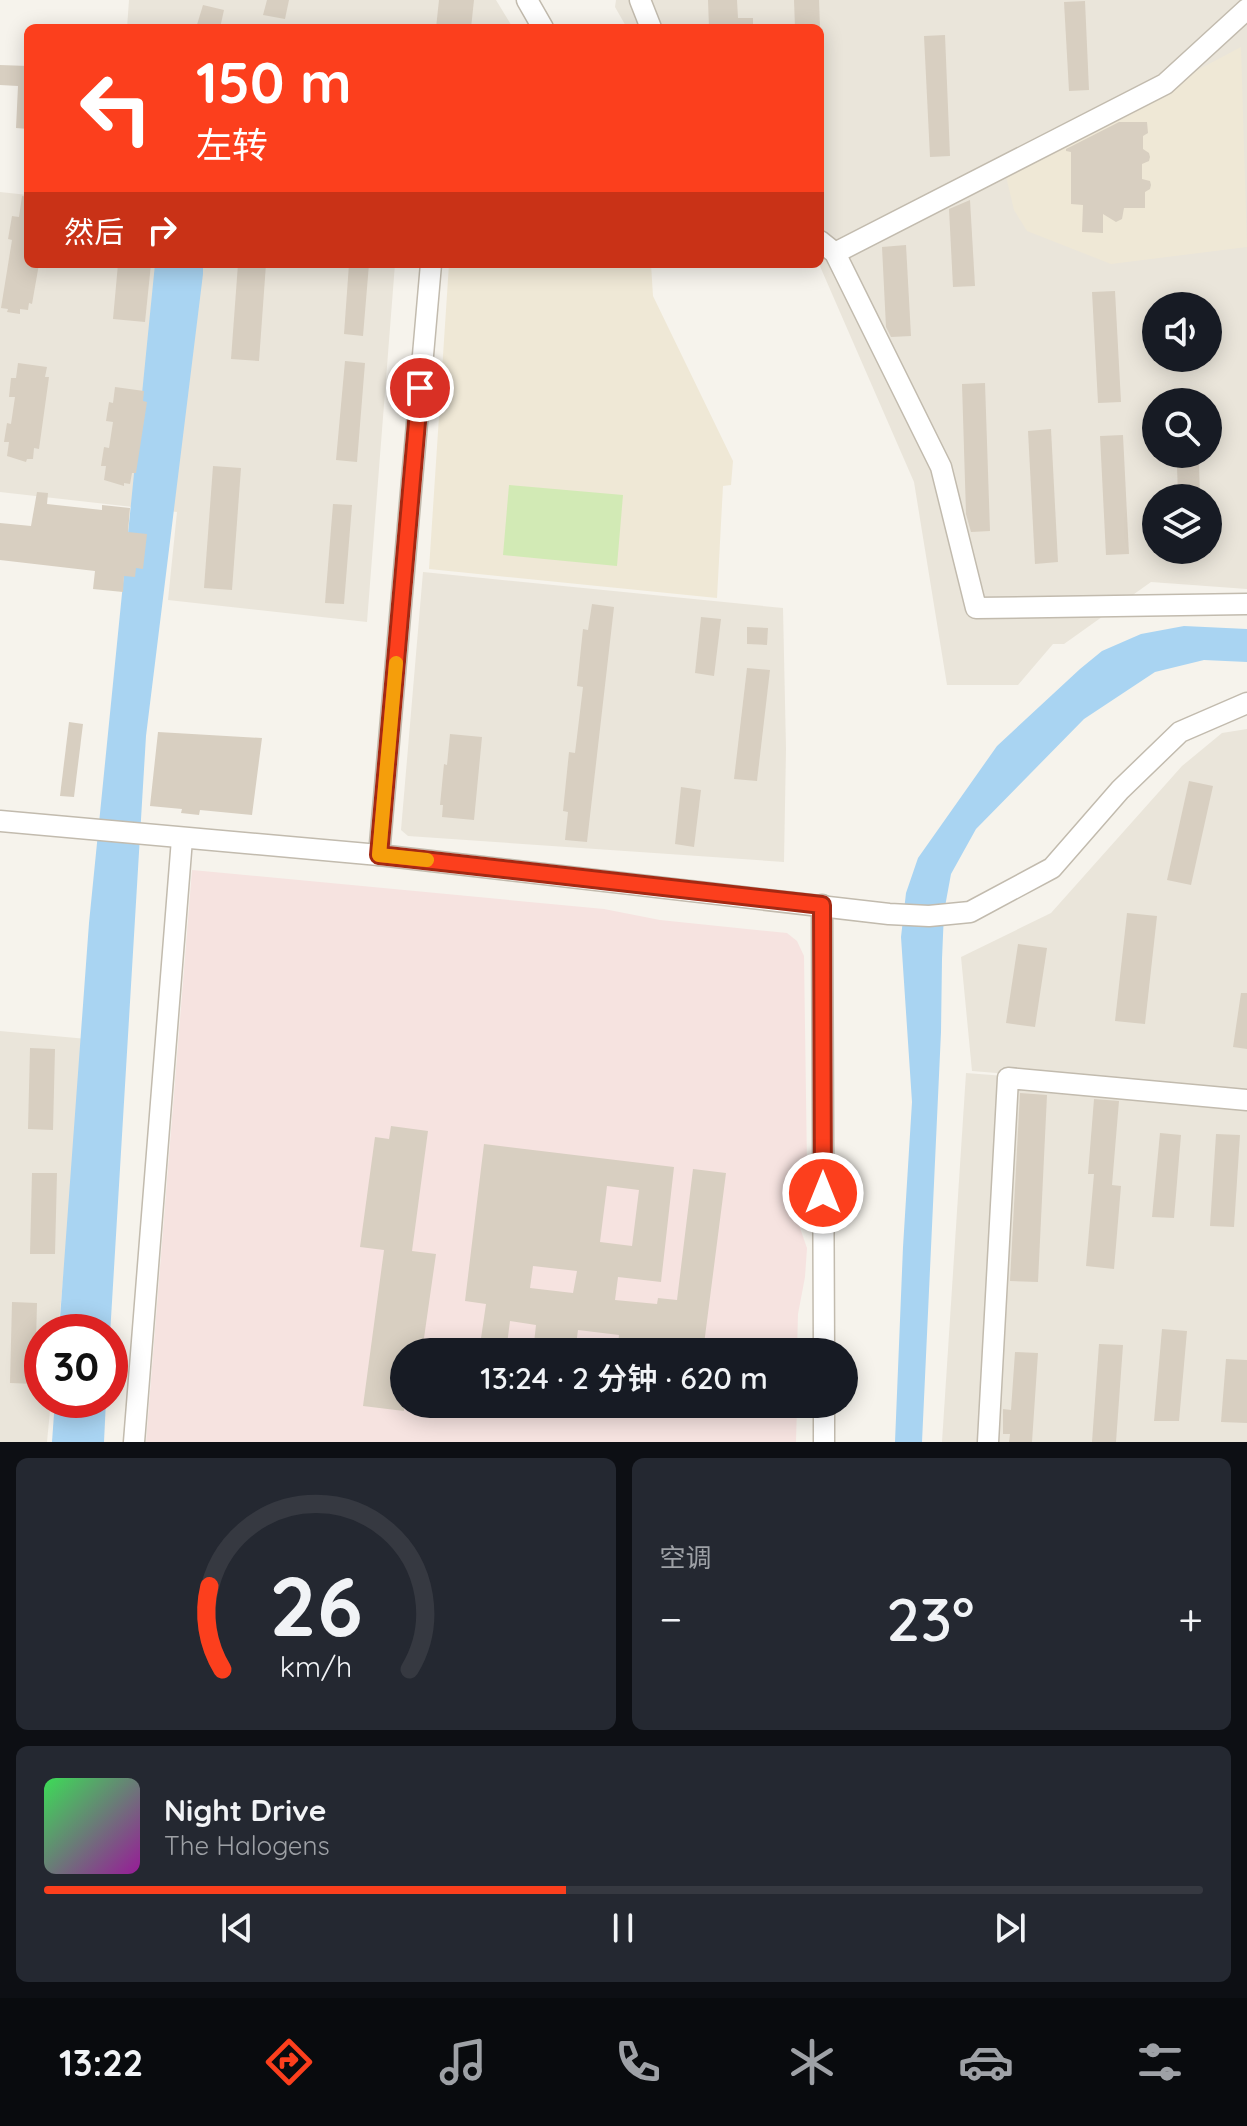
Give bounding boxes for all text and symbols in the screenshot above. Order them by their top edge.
text: 150 m [196,47,352,117]
icon: left [64,56,168,160]
text: 左转 [196,122,268,167]
icon: right [140,208,184,252]
text: 然后 [64,213,124,251]
map controls [1142,292,1222,564]
button: sound [1142,292,1222,372]
pin [386,354,454,422]
icon: arrive [398,366,442,410]
button: search [1142,388,1222,468]
button: layers [1142,484,1222,564]
position arrow [781,1151,865,1235]
speed limit sign: 30 [24,1314,128,1418]
text: 13:24 · 2 分钟 · 620 m [480,1359,768,1397]
text: 空调 [660,1541,712,1574]
text: 26 [269,1553,362,1657]
text: 23° [886,1581,974,1656]
text: − [660,1591,682,1646]
text: + [1178,1591,1203,1646]
text: km/h [279,1648,352,1684]
text: Night Drive [164,1791,326,1829]
text: The Halogens [164,1829,330,1862]
icon: previous [215,1906,259,1950]
icon: pause [601,1906,645,1950]
icon: next [988,1906,1032,1950]
icon: directions [261,2034,317,2090]
icon: music [435,2034,491,2090]
icon: phone [610,2034,666,2090]
icon: climate [784,2034,840,2090]
icon: car [958,2034,1014,2090]
icon: filters [1132,2034,1188,2090]
text: 13:22 [59,2040,143,2085]

